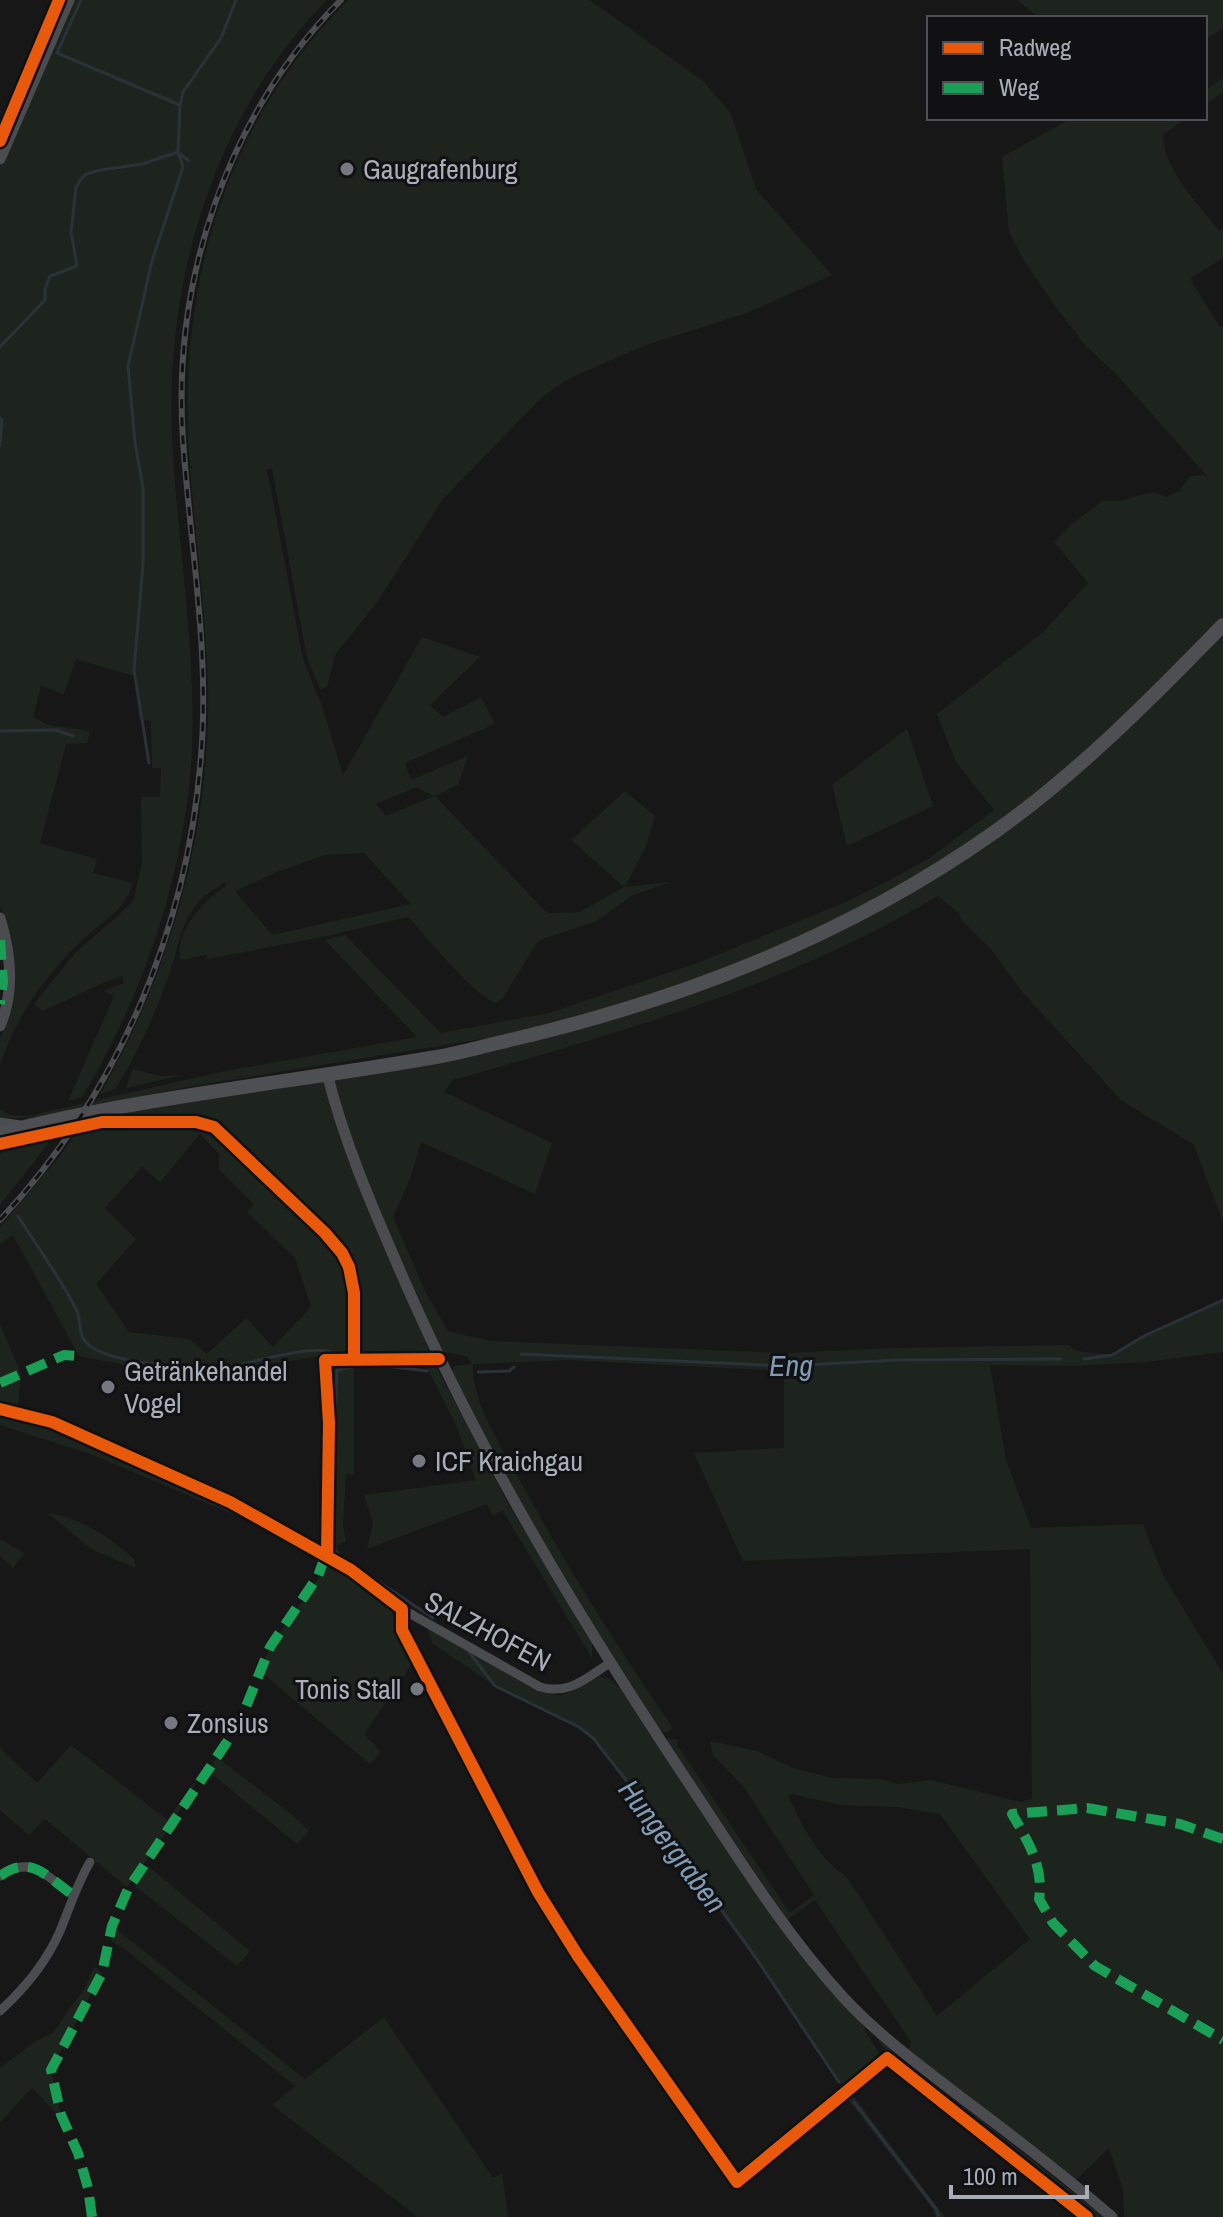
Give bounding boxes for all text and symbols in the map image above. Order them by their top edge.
legend [927,16,1207,120]
text: Radweg [999,31,1071,63]
text: Weg [999,71,1039,103]
place label: Gaugrafenburg [363,150,518,188]
marker: Gaugrafenburg [338,160,356,178]
water label: Eng [769,1345,813,1385]
place label: Getränkehandel Vogel [124,1352,287,1422]
marker: Getränkehandel Vogel [99,1378,117,1396]
place label: ICF Kraichgau [435,1442,583,1480]
marker: ICF Kraichgau [410,1452,428,1470]
street label: SALZHOFEN [418,1582,558,1680]
place label: Tonis Stall [295,1670,401,1708]
marker: Tonis Stall [408,1680,426,1698]
place label: Zonsius [187,1704,269,1742]
marker: Zonsius [162,1714,180,1732]
water label: Hungergraben [610,1771,736,1921]
scale bar [951,2149,1087,2199]
text: 100 m [963,2160,1018,2192]

